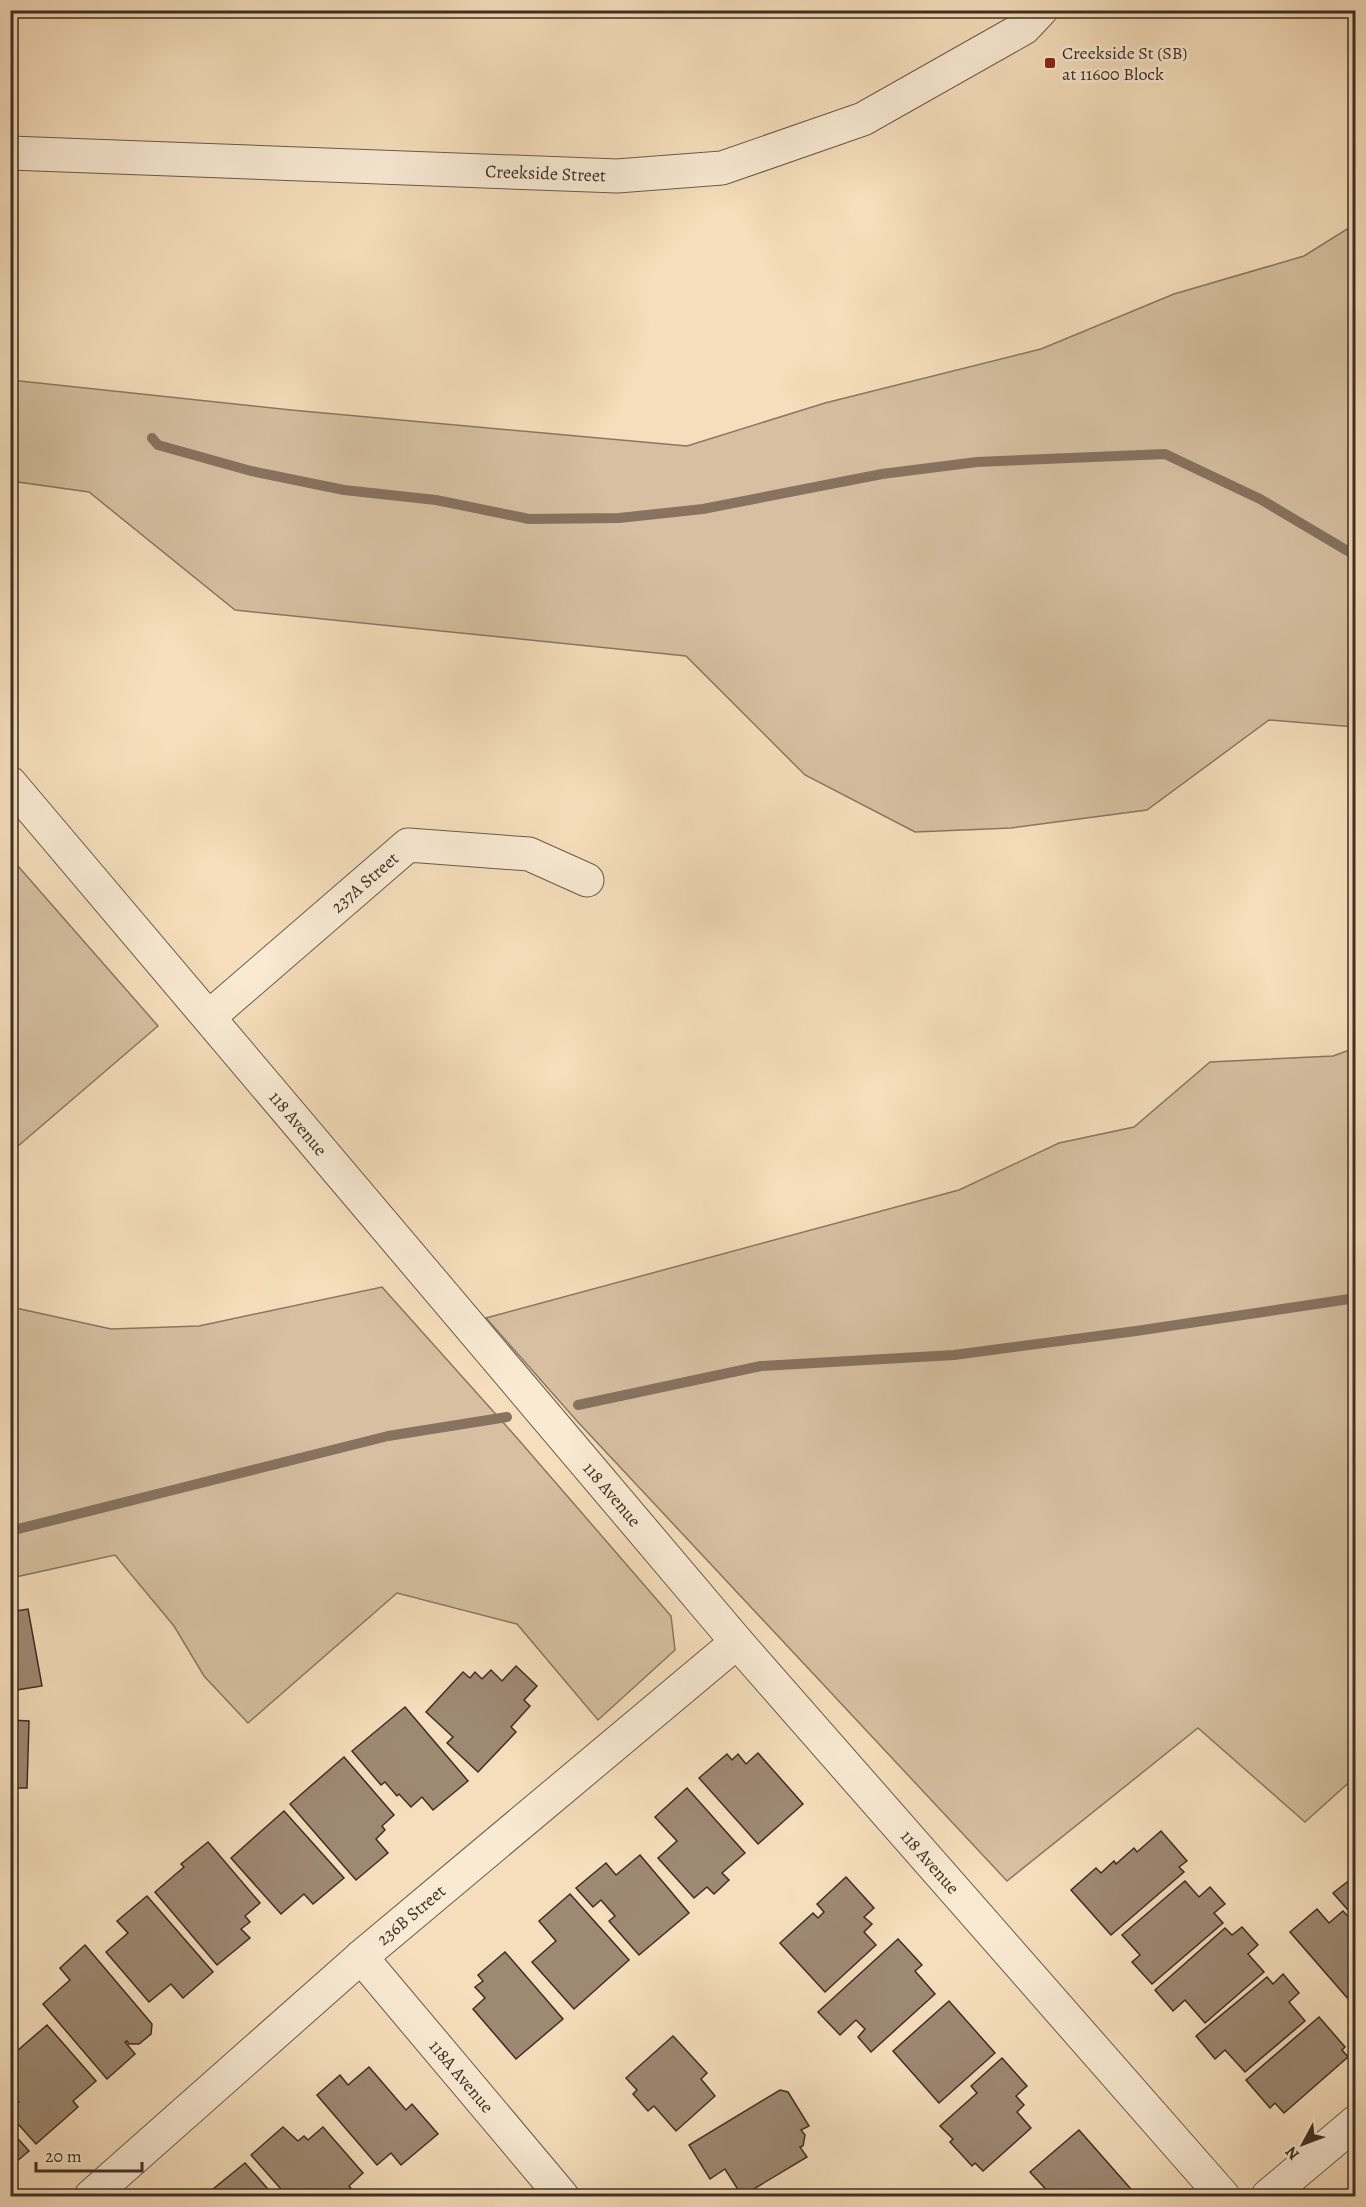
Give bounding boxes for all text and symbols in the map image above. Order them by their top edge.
place label: Creekside St (SB) at 11600 Block [1062,41,1188,86]
marker: Creekside St (SB) at 11600 Block [1043,56,1057,70]
street label: Creekside Street [485,159,606,188]
street label: 237A Street [326,846,404,918]
street label: 118 Avenue [264,1086,333,1161]
street label: 118 Avenue [578,1457,647,1532]
street label: 118 Avenue [895,1825,965,1899]
street label: 236B Street [372,1879,451,1951]
street label: 118A Avenue [424,2035,499,2118]
north arrow [1273,2114,1333,2174]
scale bar [36,2135,142,2173]
text: N [1280,2141,1305,2165]
text: 20 m [45,2144,82,2168]

